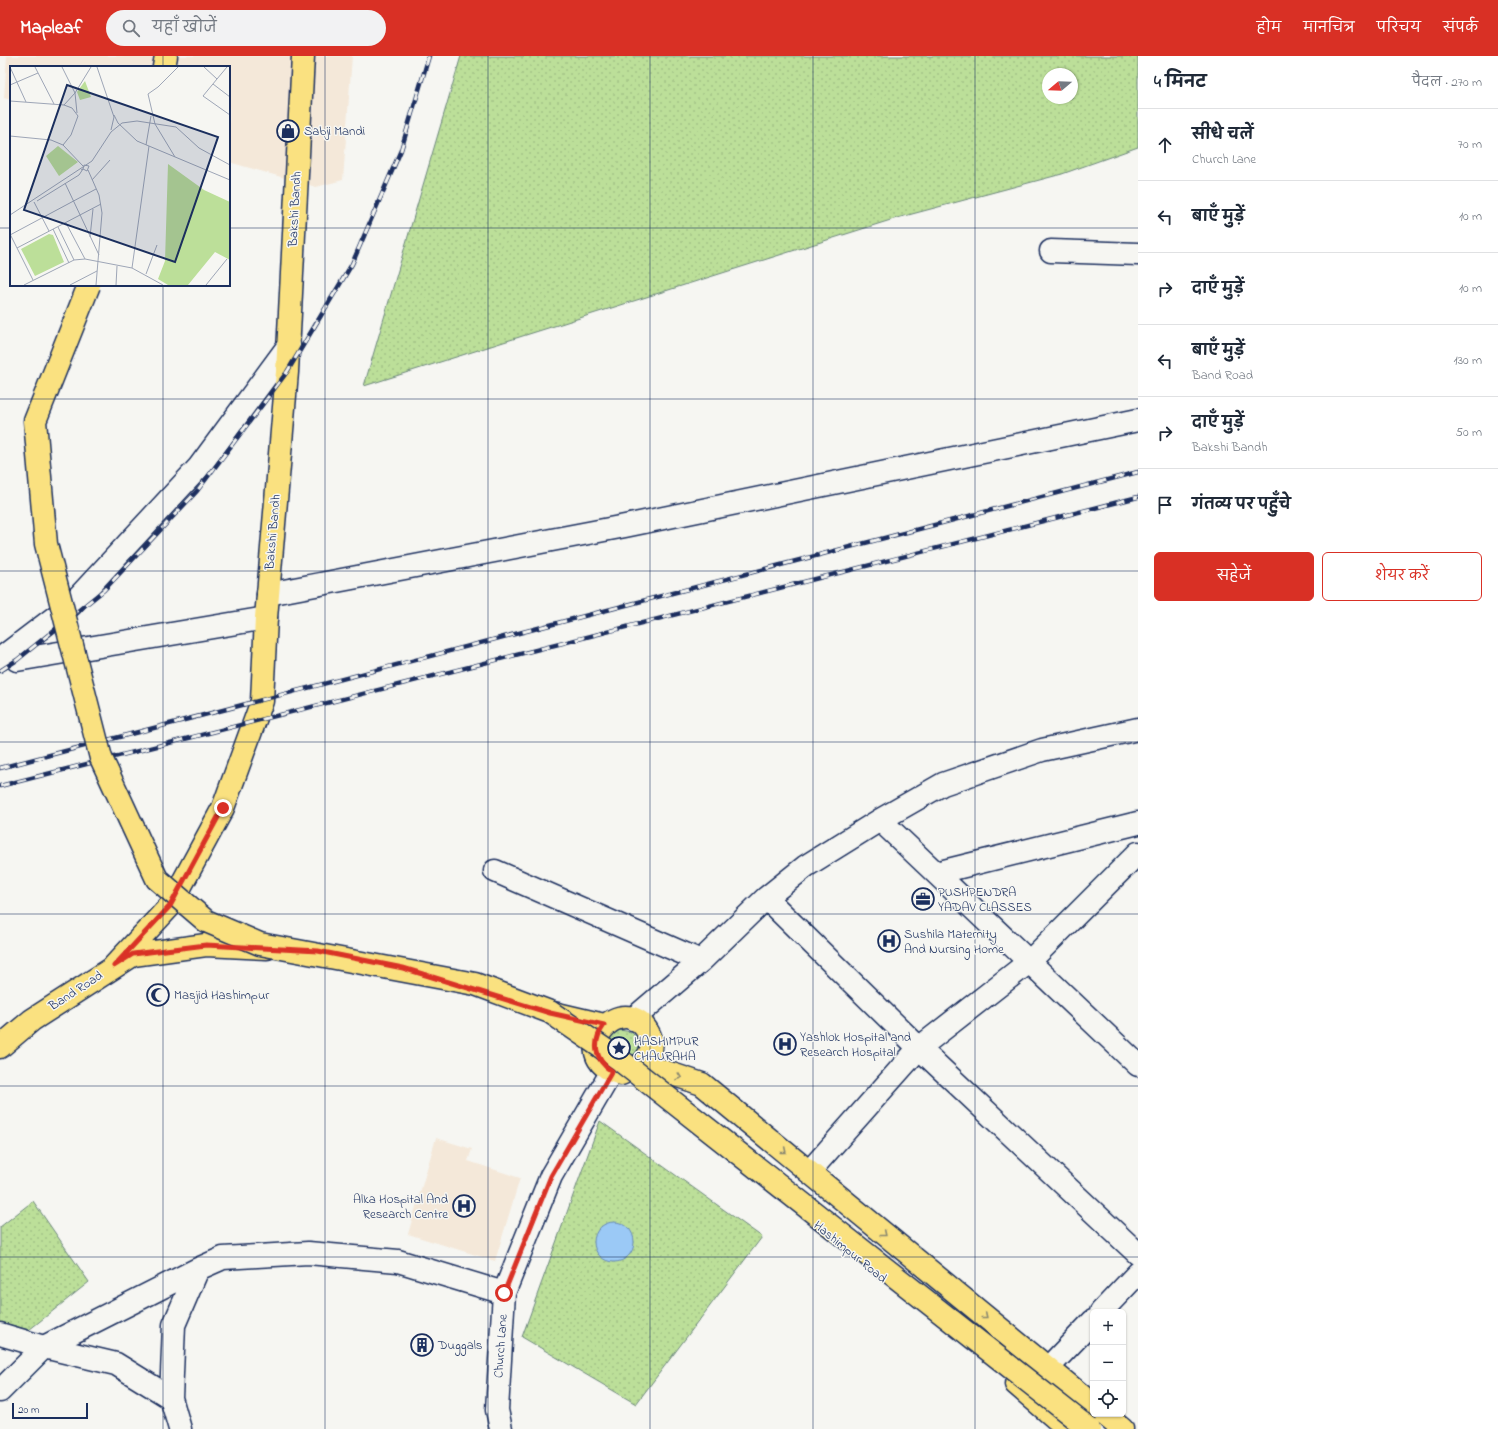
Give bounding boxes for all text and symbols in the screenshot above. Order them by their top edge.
search box [106,10,386,46]
text: Mapleaf [20,15,82,42]
icon: search [120,17,142,39]
text: यहाँ खोजें [152,17,217,39]
text: होम [1257,18,1281,39]
text: मानचित्र [1303,18,1355,39]
text: परिचय [1377,18,1421,39]
text: संपर्क [1443,18,1478,39]
inset map [10,66,230,286]
north arrow [1042,68,1078,104]
text: 4 मिनट [1154,70,1207,95]
text: पैदल · 270 m [1412,73,1482,92]
shop icon: Sabji Mandi [275,118,301,144]
place label: Sabji Mandi [304,122,365,141]
text: सीधे चलें [1192,124,1253,146]
icon: ahead [1154,134,1176,156]
text: 70 m [1458,135,1482,154]
text: Church Lane [1192,150,1256,169]
street label: Bakshi Bandh [283,171,306,248]
icon: left [1154,206,1176,228]
text: बाएँ मुड़ें [1192,206,1245,228]
text: 10 m [1459,207,1482,226]
icon: right [1154,278,1176,300]
text: दाएँ मुड़ें [1192,278,1244,300]
text: 10 m [1459,279,1482,298]
text: बाएँ मुड़ें [1192,340,1245,362]
icon: left [1154,350,1176,372]
text: 130 m [1454,351,1482,370]
text: Band Road [1192,366,1253,385]
text: दाएँ मुड़ें [1192,412,1244,434]
icon: right [1154,422,1176,444]
text: 50 m [1456,423,1482,442]
text: Bakshi Bandh [1192,438,1268,457]
street label: Bakshi Bandh [260,494,286,571]
icon: arrive [1154,494,1176,516]
text: गंतव्य पर पहुँचे [1192,494,1291,516]
button: सहेजें [1154,552,1314,601]
button: शेयर करें [1322,552,1482,601]
route end [214,799,232,817]
place label: PUSHPENDRA YADAV CLASSES [938,883,1032,917]
office icon: PUSHPENDRA YADAV CLASSES [910,886,936,912]
place label: Sushila Maternity And Nursing Home [904,925,1004,960]
hospital icon: Sushila Maternity And Nursing Home [876,928,902,954]
street label: Band Road [44,966,107,1016]
mosque icon: Masjid Hashimpur [145,982,171,1008]
place label: Masjid Hashimpur [174,986,270,1005]
place label: Yashlok Hospital and Research Hospital [800,1028,912,1062]
hospital icon: Yashlok Hospital and Research Hospital [772,1031,798,1057]
place label: HASHIMPUR CHAURAHA [634,1032,699,1066]
place icon: HASHIMPUR CHAURAHA [606,1035,632,1061]
one-way arrow [676,1072,683,1080]
one-way arrow [779,1147,787,1154]
place label: Alka Hospital And Research Centre [353,1190,449,1224]
hospital icon: Alka Hospital And Research Centre [451,1193,477,1219]
street label: Hashimpur Road [809,1216,891,1288]
one-way arrow [880,1229,887,1236]
route start [495,1284,513,1302]
map controls [1090,1309,1126,1417]
button: + [1090,1309,1126,1345]
one-way arrow [980,1312,988,1319]
street label: Church Lane [489,1313,513,1379]
building icon: Duggals [409,1332,435,1358]
place label: Duggals [437,1336,483,1356]
button: − [1090,1345,1126,1381]
button: locate [1090,1381,1126,1417]
scale bar [12,1401,88,1420]
text: 20 m [18,1402,40,1418]

